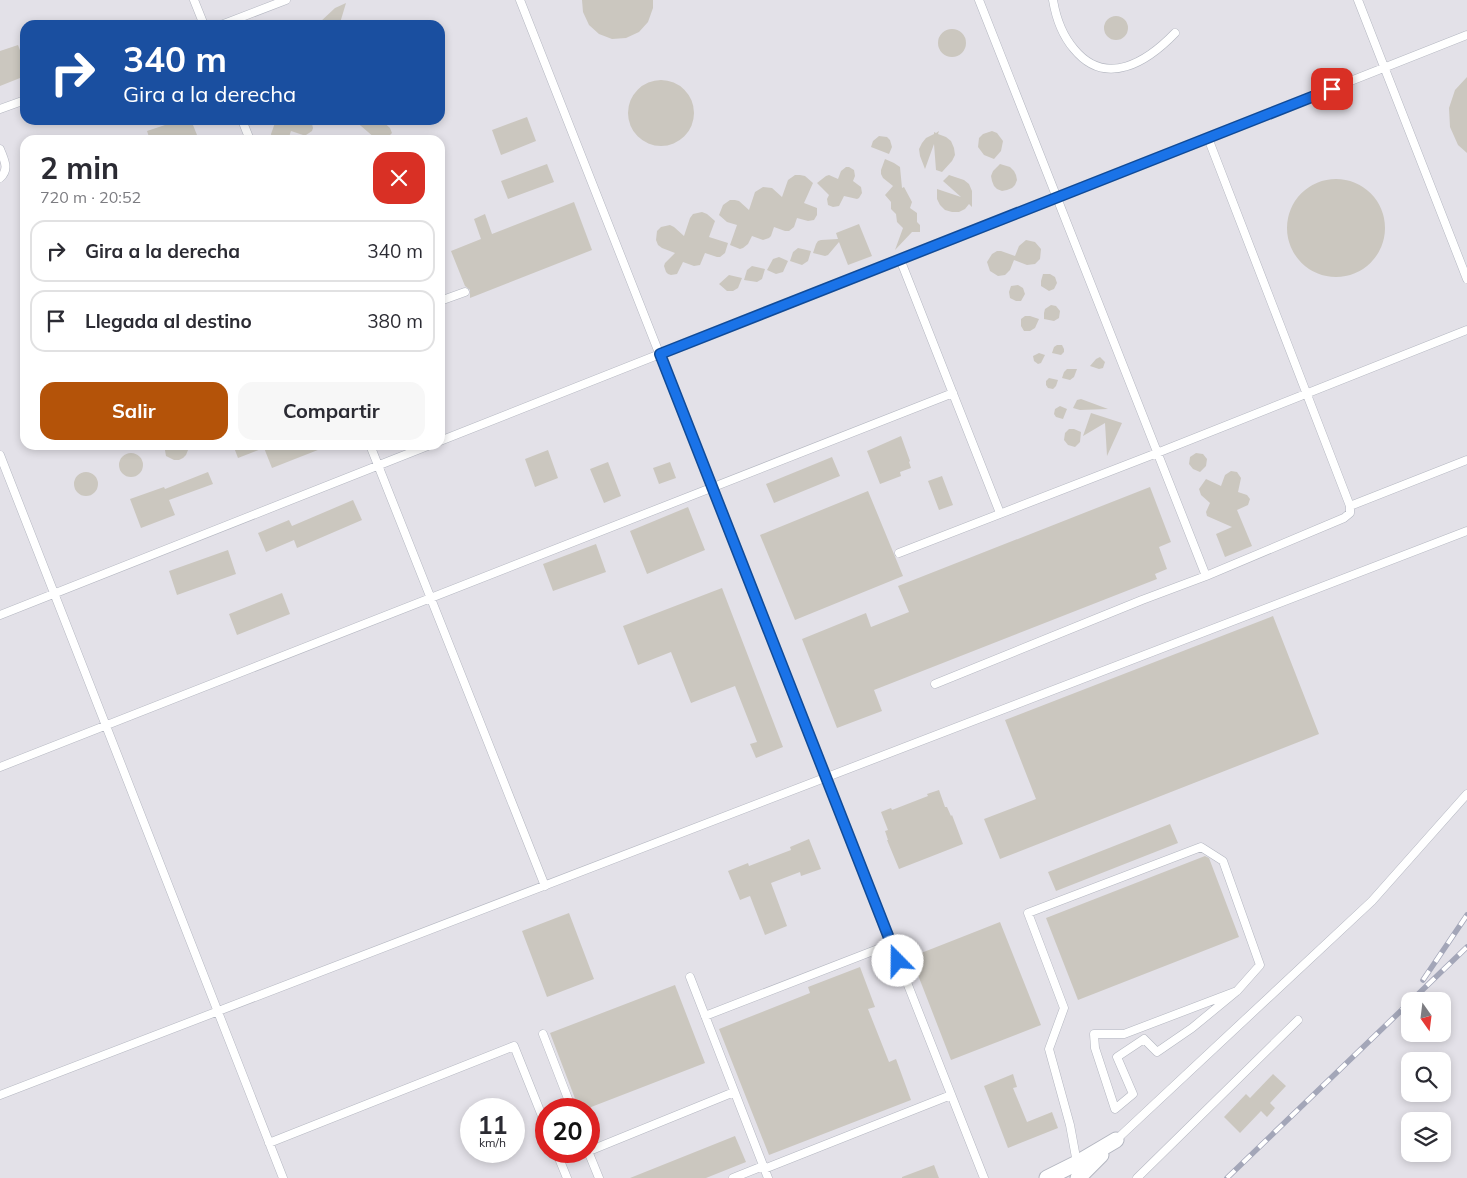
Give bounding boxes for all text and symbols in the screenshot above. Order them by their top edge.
text: 340 m [123,37,227,81]
icon: right [40,40,105,105]
pin [1311,68,1353,110]
icon: arrive [1318,75,1346,103]
text: Gira a la derecha [123,80,296,108]
text: 2 min [40,149,119,187]
button: close [373,152,425,204]
text: 720 m · 20:52 [40,187,141,207]
icon: right [42,237,70,265]
text: Gira a la derecha [85,239,240,263]
text: 340 m [367,239,423,263]
icon: arrive [42,307,70,335]
text: Llegada al destino [85,309,252,333]
text: 380 m [367,309,423,333]
button: Salir [40,382,228,440]
button: Compartir [238,382,425,440]
position arrow [871,934,923,986]
north arrow [1401,992,1451,1042]
map controls [1401,992,1451,1162]
button: search [1401,1052,1451,1102]
speed limit sign: 20 [535,1098,600,1163]
text: 11 [477,1109,508,1140]
button: layers [1401,1112,1451,1162]
text: km/h [479,1135,506,1150]

